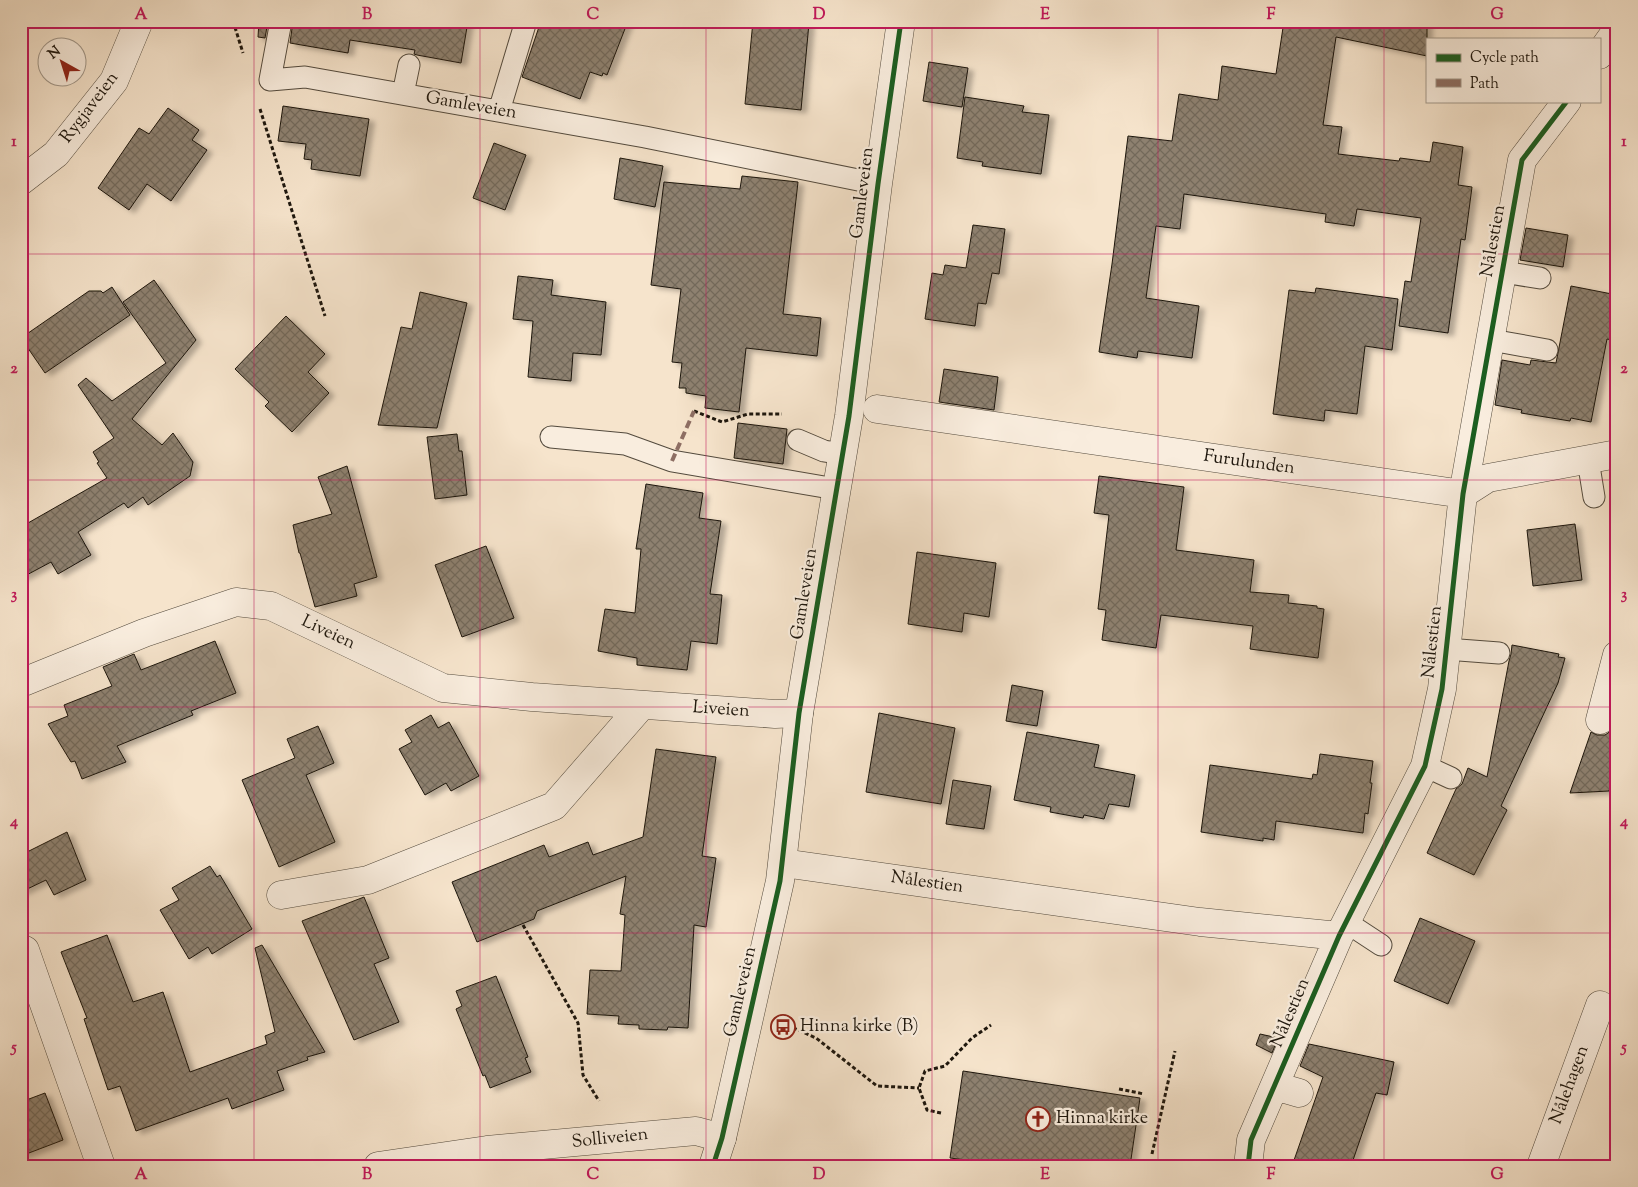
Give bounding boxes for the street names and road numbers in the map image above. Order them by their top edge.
street label: Rygjaveien [54,66,126,149]
street label: Gamleveien [423,85,519,127]
street label: Gamleveien [844,145,882,240]
street label: Nålestien [1475,202,1513,279]
street label: Furulunden [1202,444,1297,482]
street label: Gamleveien [785,546,825,642]
street label: Nålestien [1416,604,1450,680]
street label: Liveien [297,609,360,657]
street label: Liveien [692,695,751,725]
street label: Nålestien [889,865,965,901]
street label: Gamleveien [718,944,764,1040]
street label: Nålestien [1265,974,1317,1052]
street label: Nålehagen [1544,1042,1596,1128]
street label: Solliveien [570,1122,650,1156]

